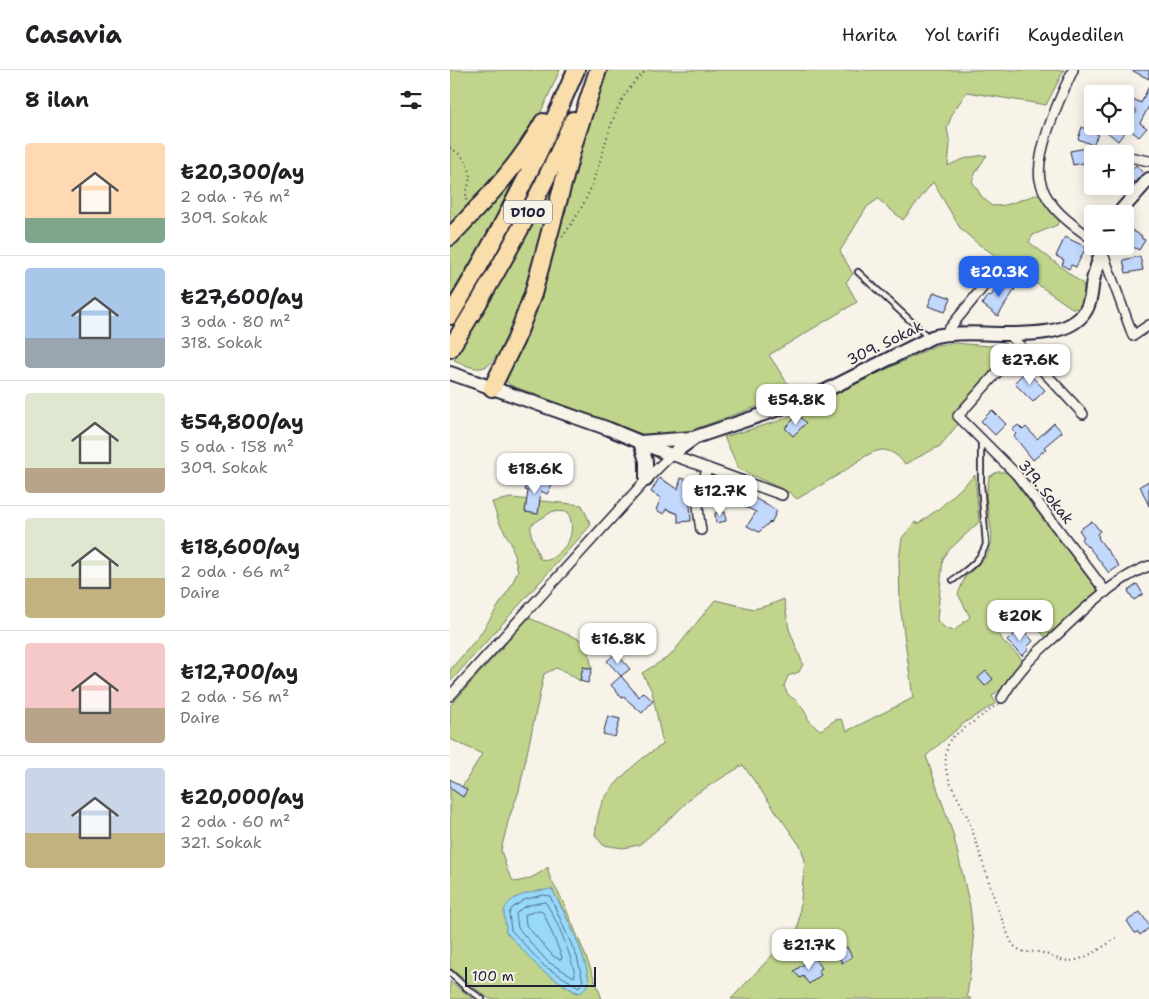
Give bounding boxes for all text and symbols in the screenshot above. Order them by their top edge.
text: Casavia [25,19,122,51]
text: Harita [842,23,897,47]
text: Yol tarifi [925,23,1000,47]
text: Kaydedilen [1028,23,1124,47]
map controls [1084,85,1134,255]
button: locate [1084,85,1134,135]
text: 8 ilan [25,86,89,114]
icon: filters [397,86,425,114]
button: + [1084,145,1134,195]
text: ₺20,300/ay [180,158,305,186]
icon: home [65,163,125,223]
text: 2 oda · 76 m² [180,186,290,207]
road number: D100 [504,200,552,224]
button: − [1084,205,1134,255]
text: 309. Sokak [180,207,268,228]
pin: ₺20.3K [958,256,1040,298]
text: ₺20.3K [970,261,1028,282]
text: ₺27,600/ay [180,283,304,311]
icon: home [65,288,125,348]
text: 3 oda · 80 m² [180,311,291,332]
street label: 309. Sokak [844,316,926,370]
text: 318. Sokak [180,332,263,353]
pin: ₺27.6K [989,344,1071,386]
text: ₺27.6K [1001,349,1059,370]
pin: ₺54.8K [755,384,837,426]
text: ₺54.8K [767,389,825,410]
text: ₺54,800/ay [180,408,304,436]
icon: home [65,413,125,473]
text: 5 oda · 158 m² [180,436,294,457]
pin: ₺18.6K [494,452,576,495]
street label: 319. Sokak [1014,456,1078,528]
text: 309. Sokak [180,457,268,478]
text: ₺18.6K [508,458,562,479]
pin: ₺12.7K [679,474,761,517]
text: ₺12.7K [693,480,747,501]
text: ₺18,600/ay [180,533,300,561]
icon: home [65,538,125,598]
text: 2 oda · 66 m² [180,561,290,582]
text: Daire [180,582,220,603]
pin: ₺20K [990,600,1050,642]
text: ₺20K [998,605,1042,626]
pin: ₺16.8K [577,622,659,665]
text: ₺16.8K [591,628,645,649]
text: ₺12,700/ay [180,658,298,686]
icon: home [65,663,125,723]
text: 2 oda · 56 m² [180,686,289,707]
text: Daire [180,707,220,728]
text: ₺20,000/ay [180,783,304,811]
icon: home [65,788,125,848]
text: 2 oda · 60 m² [180,811,290,832]
text: 321. Sokak [180,832,262,853]
pin: ₺21.7K [768,928,850,971]
text: ₺21.7K [783,934,835,955]
scale bar [465,964,596,987]
text: 100 m [472,967,514,985]

